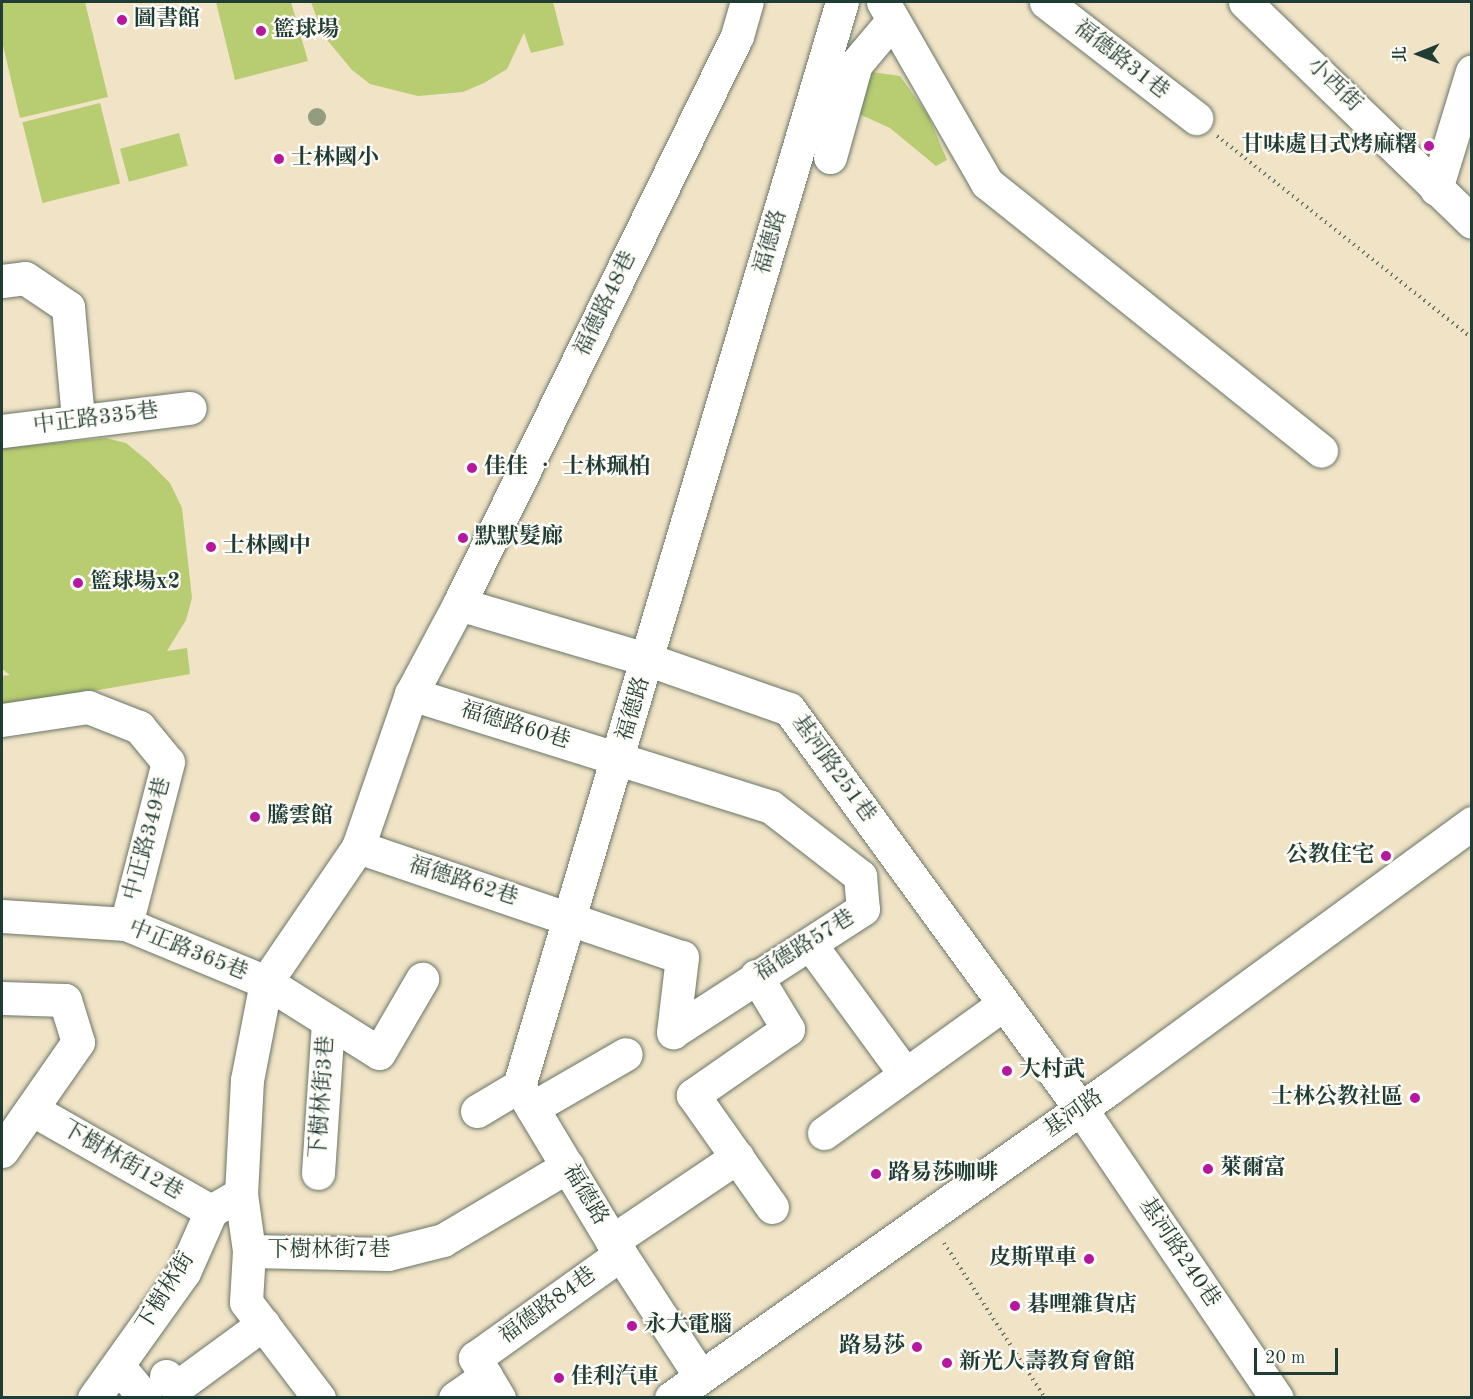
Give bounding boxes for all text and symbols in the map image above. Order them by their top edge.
place label: 圖書館 [134,7,200,33]
marker: 圖書館 [115,13,129,27]
street label: 福德路31巷 [1068,15,1174,105]
place label: 籃球場 [273,18,339,44]
marker: 籃球場 [254,24,268,38]
north arrow [1389,24,1449,84]
text: 北 [1393,46,1409,62]
street label: 小西街 [1301,53,1367,117]
place label: 甘味處日式烤麻糬 [1241,133,1417,159]
marker: 甘味處日式烤麻糬 [1422,139,1436,153]
place label: 士林國小 [291,146,379,172]
marker: 士林國小 [272,152,286,166]
street label: 福德路 [749,207,793,277]
street label: 福德路48巷 [569,247,643,361]
street label: 中正路335巷 [32,398,160,440]
place label: 佳佳 ‧ 士林珮柏 [484,455,650,481]
marker: 佳佳 ‧ 士林珮柏 [465,461,479,475]
place label: 默默髮廊 [475,525,563,551]
marker: 默默髮廊 [456,531,470,545]
place label: 士林國中 [223,534,311,560]
marker: 士林國中 [204,540,218,554]
place label: 籃球場x2 [90,570,180,596]
marker: 籃球場x2 [71,576,85,590]
street label: 福德路 [612,674,656,744]
street label: 福德路60巷 [457,697,573,755]
street label: 基河路251巷 [785,710,881,828]
street label: 中正路349巷 [119,775,177,903]
place label: 騰雲館 [267,804,333,830]
marker: 騰雲館 [248,810,262,824]
place label: 公教住宅 [1286,843,1374,869]
marker: 公教住宅 [1379,849,1393,863]
street label: 福德路62巷 [405,852,521,912]
street label: 福德路57巷 [750,905,860,987]
street label: 中正路365巷 [125,915,251,987]
street label: 下樹林街3巷 [306,1035,340,1159]
place label: 大村武 [1019,1058,1085,1084]
marker: 大村武 [1000,1064,1014,1078]
street label: 基河路 [1039,1084,1109,1144]
place label: 士林公教社區 [1271,1085,1403,1111]
marker: 士林公教社區 [1408,1091,1422,1105]
street label: 下樹林街12巷 [57,1116,187,1206]
place label: 萊爾富 [1220,1156,1286,1182]
street label: 福德路 [557,1160,613,1230]
place label: 路易莎咖啡 [888,1161,998,1187]
marker: 萊爾富 [1201,1162,1215,1176]
marker: 路易莎咖啡 [869,1167,883,1181]
street label: 基河路240巷 [1133,1193,1225,1313]
street label: 下樹林街7巷 [268,1238,390,1264]
place label: 皮斯單車 [989,1246,1077,1272]
street label: 下樹林街 [131,1248,201,1336]
marker: 皮斯單車 [1082,1252,1096,1266]
street label: 福德路84巷 [494,1262,602,1350]
place label: 碁哩雜貨店 [1027,1293,1137,1319]
marker: 碁哩雜貨店 [1008,1299,1022,1313]
place label: 永大電腦 [644,1313,732,1339]
marker: 永大電腦 [625,1319,639,1333]
place label: 路易莎 [839,1334,905,1360]
scale bar [1257,1336,1341,1374]
marker: 路易莎 [910,1340,924,1354]
text: 20 m [1265,1349,1305,1367]
place label: 新光人壽教育會館 [959,1350,1135,1376]
marker: 新光人壽教育會館 [940,1356,954,1370]
place label: 佳利汽車 [571,1365,659,1391]
marker: 佳利汽車 [552,1371,566,1385]

